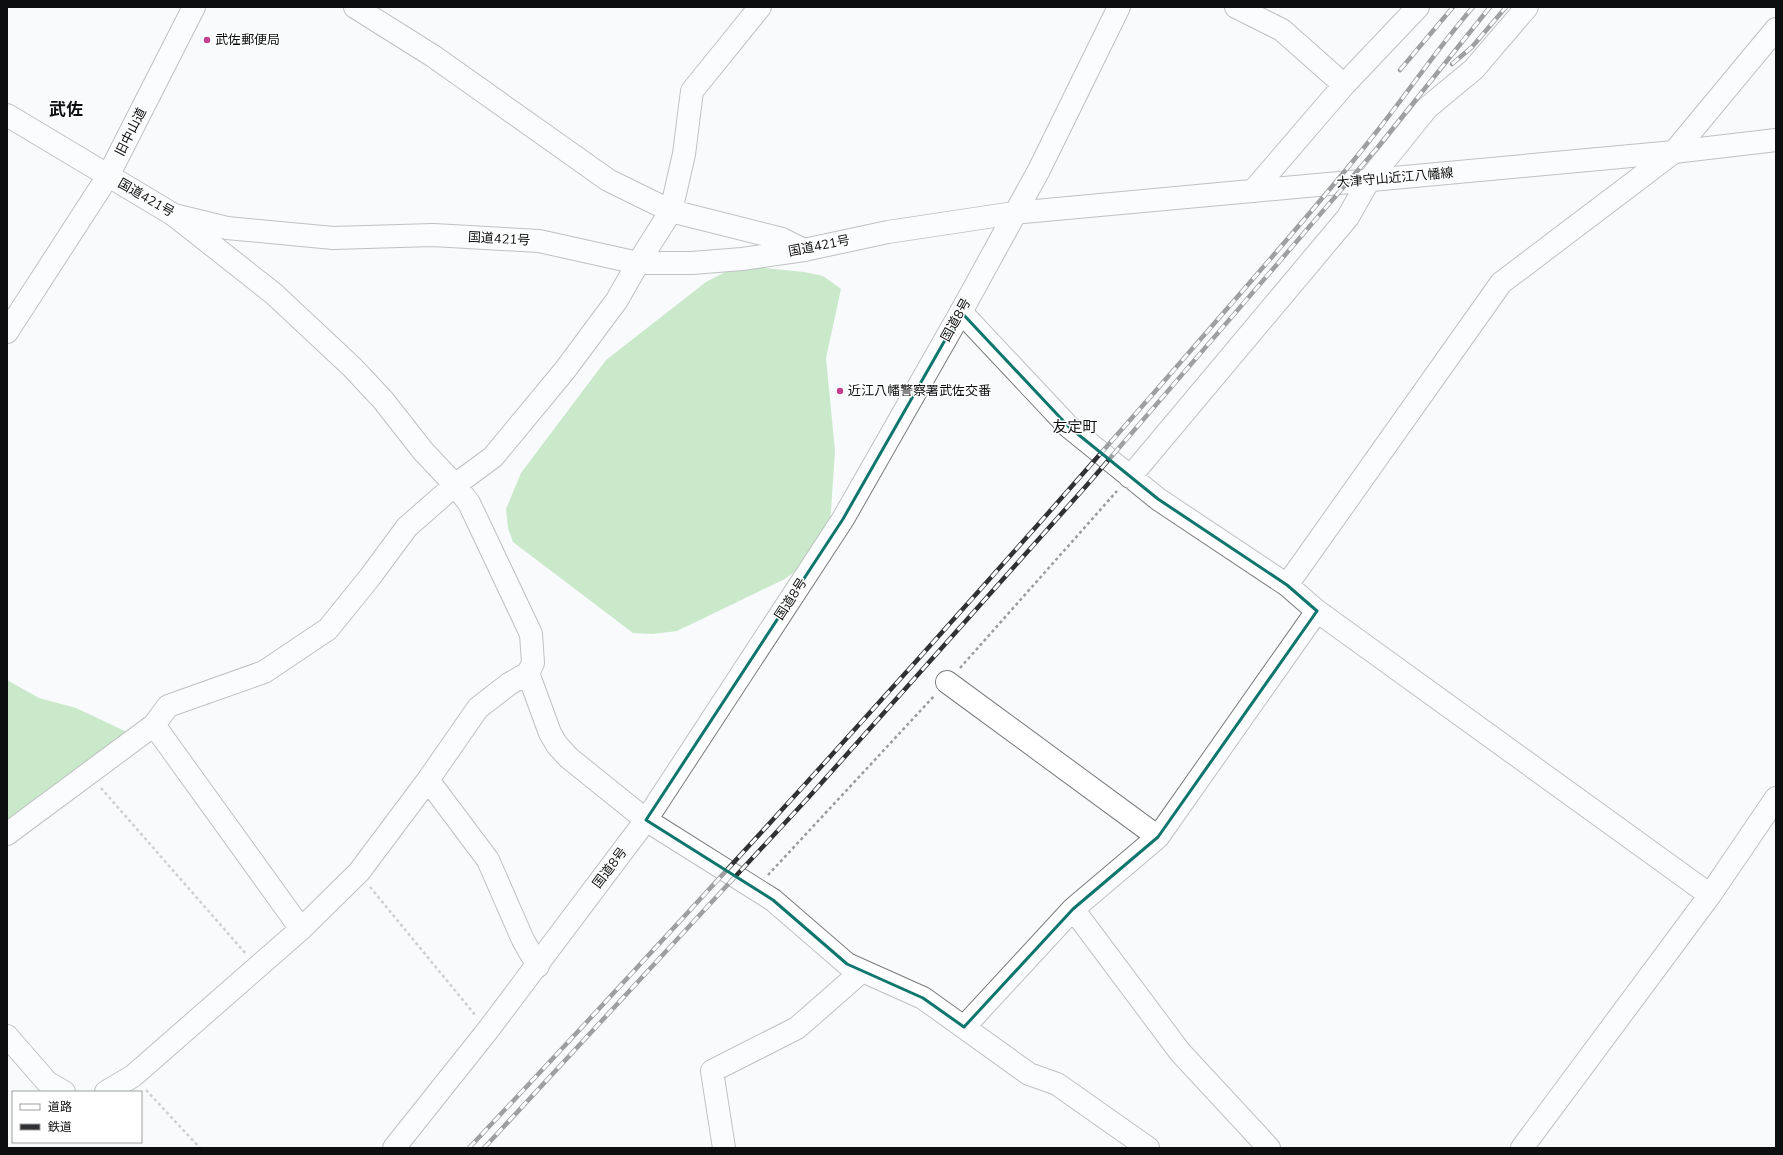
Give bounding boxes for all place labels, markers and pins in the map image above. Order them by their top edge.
place label: 武佐郵便局 [215,31,280,49]
marker: 武佐郵便局 [202,35,212,45]
place label: 近江八幡警察署武佐交番 [848,382,991,400]
marker: 近江八幡警察署武佐交番 [835,386,845,396]

